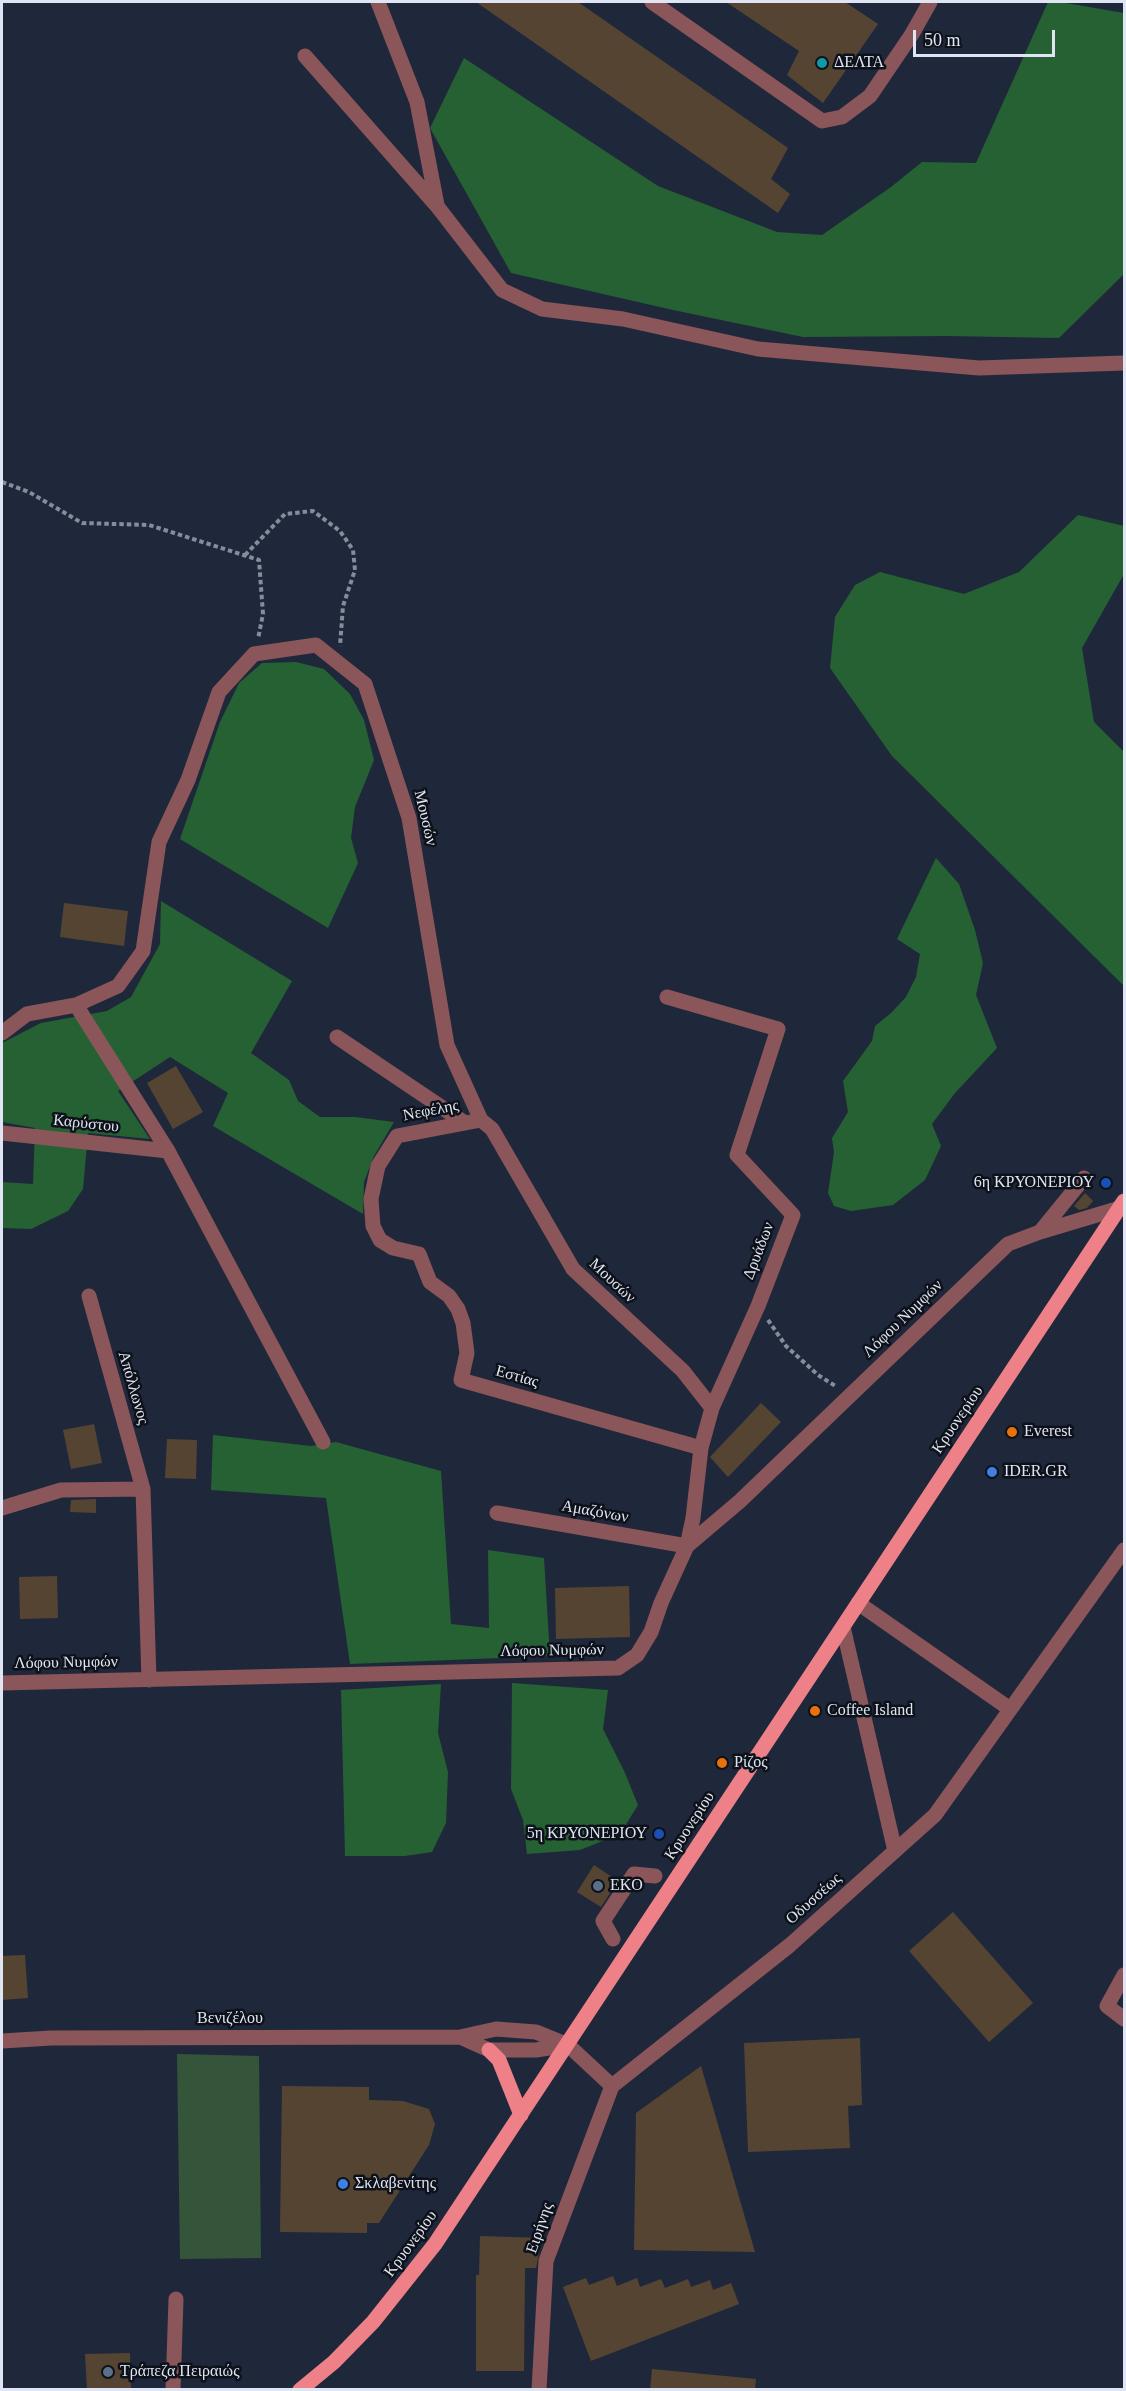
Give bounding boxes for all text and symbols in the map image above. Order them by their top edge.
scale bar [916,18,1058,56]
text: 50 m [924,30,961,50]
place label: ΔΕΛΤΑ [834,53,884,73]
marker: ΔΕΛΤΑ [815,56,829,70]
street label: Μουσών [409,788,441,848]
street label: Νεφέλης [401,1096,461,1126]
street label: Καρύστου [52,1111,120,1137]
place label: 6η ΚΡΥΟΝΕΡΙΟΥ [974,1173,1094,1193]
marker: 6η ΚΡΥΟΝΕΡΙΟΥ [1099,1176,1113,1190]
street label: Δρυάδων [739,1220,779,1282]
street label: Μουσών [585,1255,639,1307]
street label: Λόφου Νυμφών [859,1276,947,1362]
street label: Απόλλωνος [113,1349,153,1427]
street label: Εστίας [493,1362,541,1392]
street label: Κρυονερίου [928,1382,988,1458]
place label: Everest [1024,1422,1072,1442]
marker: Everest [1005,1425,1019,1439]
place label: IDER.GR [1004,1462,1068,1482]
marker: IDER.GR [985,1465,999,1479]
street label: Αμαζόνων [560,1497,630,1527]
street label: Λόφου Νυμφών [500,1640,604,1662]
street label: Λόφου Νυμφών [14,1652,118,1674]
place label: Coffee Island [827,1701,913,1721]
marker: Coffee Island [808,1704,822,1718]
place label: Ρίζος [734,1753,768,1773]
marker: Ρίζος [715,1756,729,1770]
street label: Κρυονερίου [661,1788,719,1864]
place label: 5η ΚΡΥΟΝΕΡΙΟΥ [527,1824,647,1844]
marker: 5η ΚΡΥΟΝΕΡΙΟΥ [652,1827,666,1841]
street label: Οδυσσέως [782,1869,846,1929]
place label: EKO [610,1876,643,1896]
marker: EKO [591,1879,605,1893]
street label: Βενιζέλου [197,2009,263,2029]
place label: Σκλαβενίτης [355,2174,436,2194]
marker: Σκλαβενίτης [336,2177,350,2191]
street label: Ειρήνης [522,2200,558,2256]
street label: Κρυονερίου [380,2207,442,2281]
place label: Τράπεζα Πειραιώς [120,2362,239,2382]
marker: Τράπεζα Πειραιώς [101,2365,115,2379]

